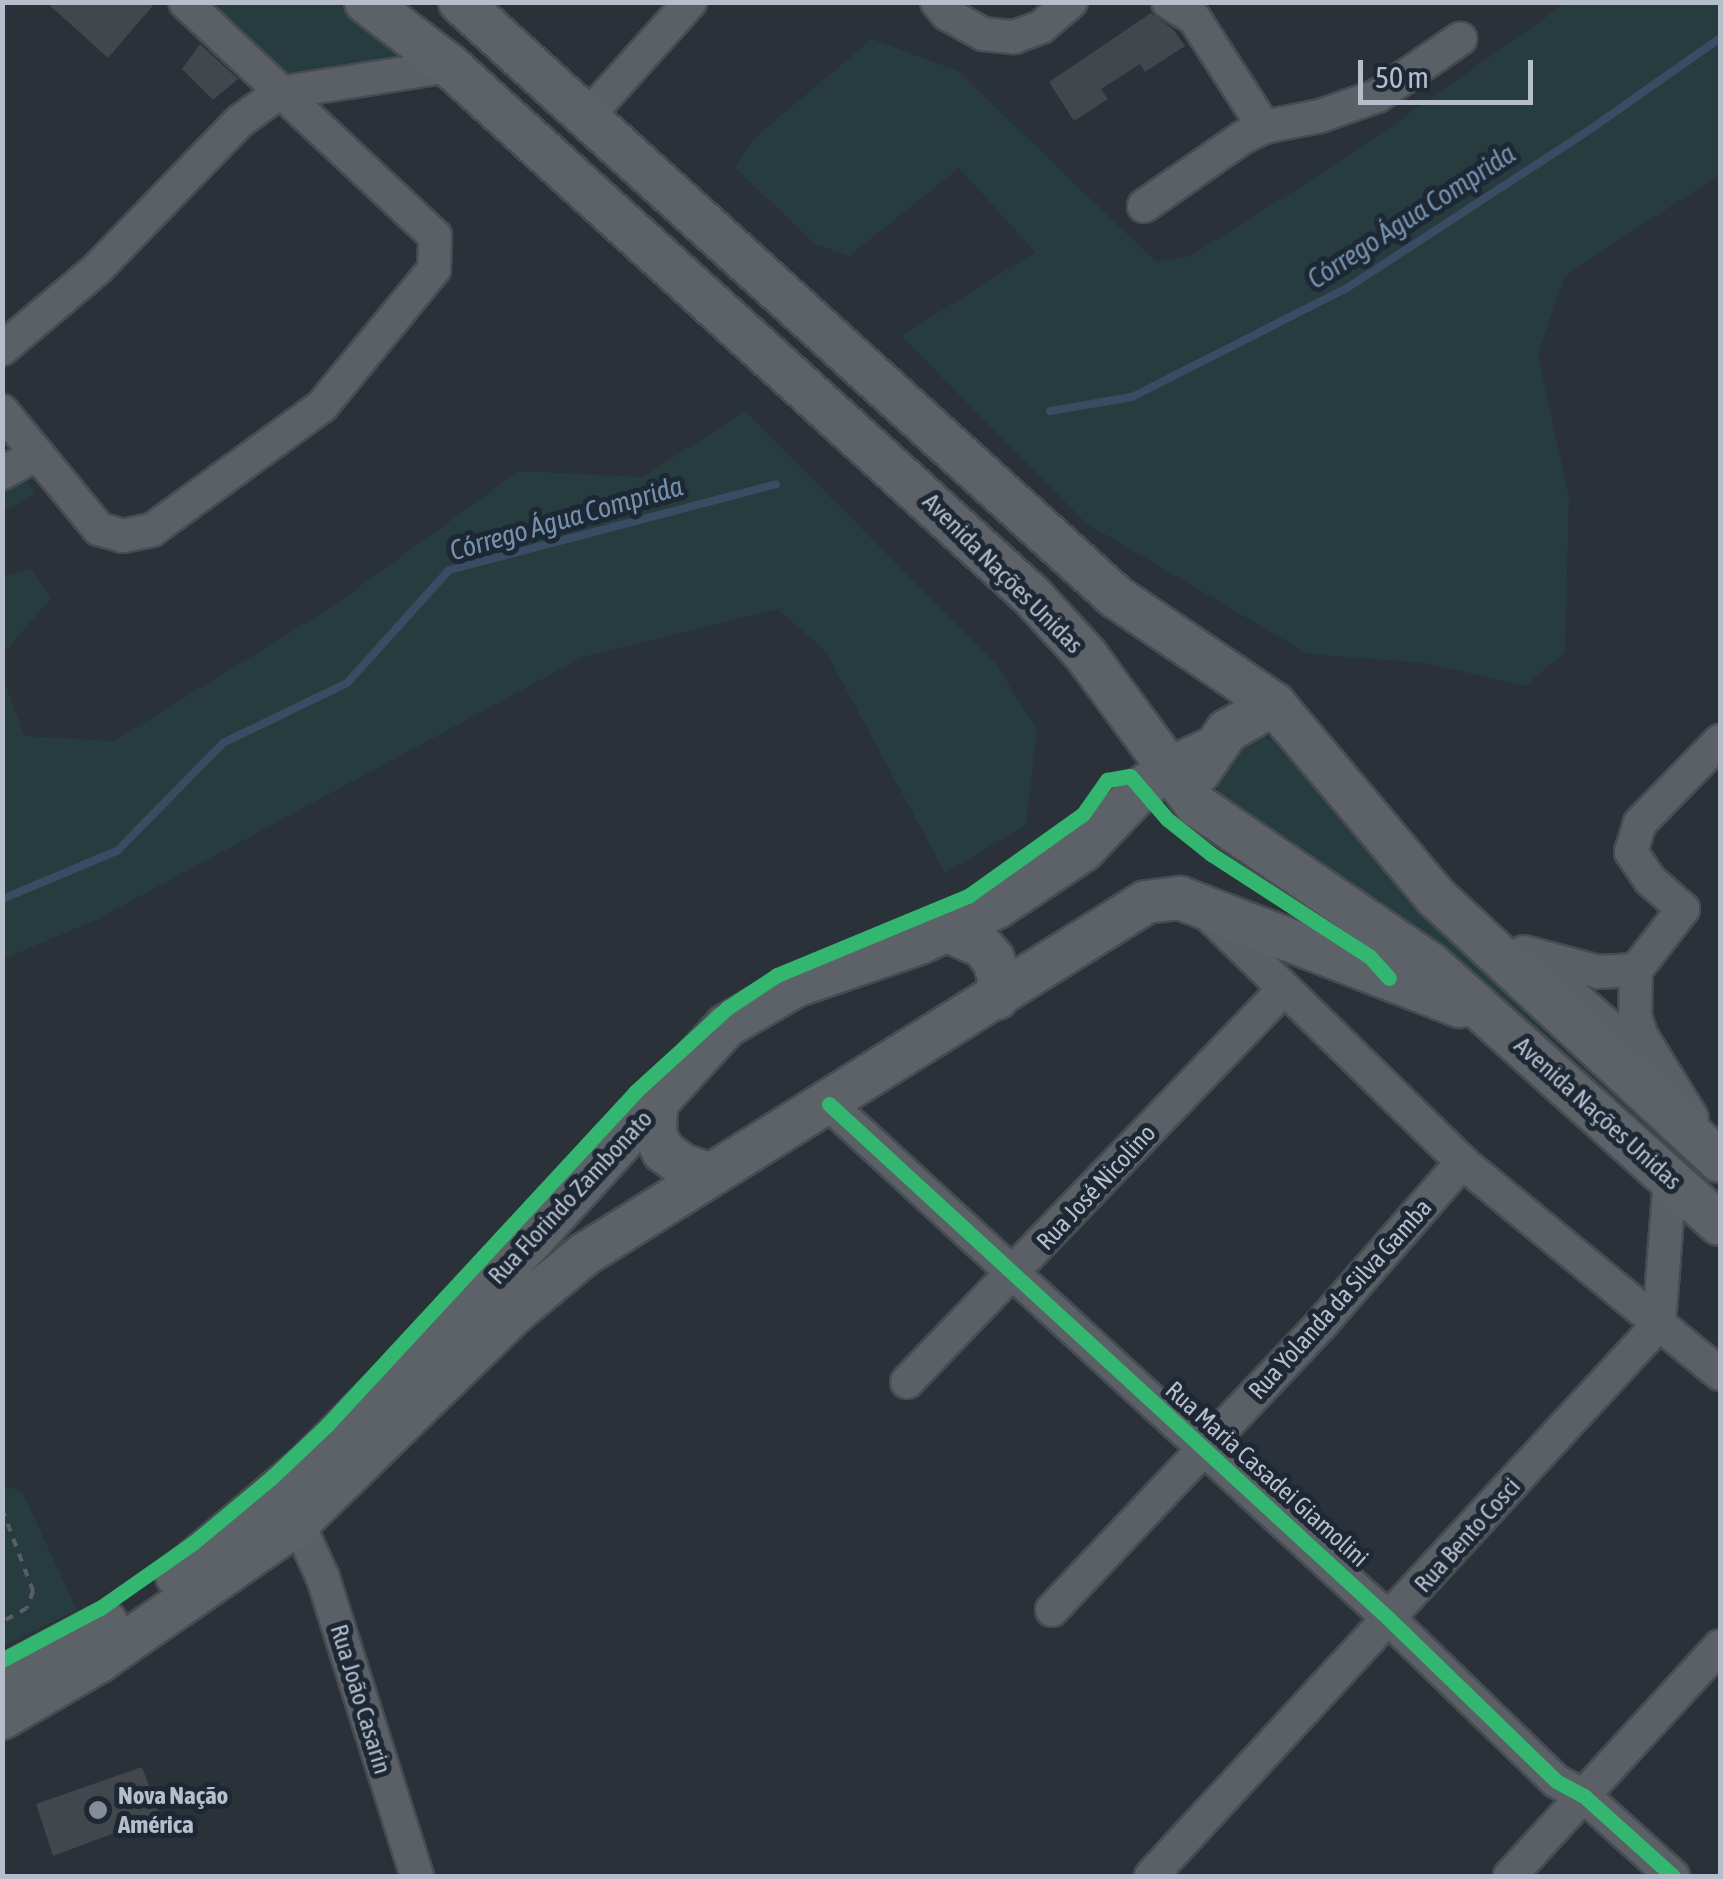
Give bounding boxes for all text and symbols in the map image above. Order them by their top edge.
scale bar [1363,40,1538,102]
text: 50 m [1375,60,1429,94]
water label: Córrego Água Comprida [1301,136,1521,296]
water label: Córrego Água Comprida [446,469,686,567]
street label: Avenida Nações Unidas [917,487,1089,659]
street label: Avenida Nações Unidas [1508,1030,1688,1196]
street label: Rua Florindo Zambonato [482,1104,658,1290]
street label: Rua José Nicolino [1030,1118,1162,1256]
street label: Rua Yolanda da Silva Gamba [1242,1193,1438,1405]
street label: Rua Maria Casadei Giamolini [1159,1375,1375,1573]
street label: Rua Bento Cosci [1408,1471,1526,1599]
street label: Rua João Casarin [324,1621,398,1777]
place label: Nova Nação América [118,1781,228,1840]
marker: Nova Nação América [87,1799,109,1821]

